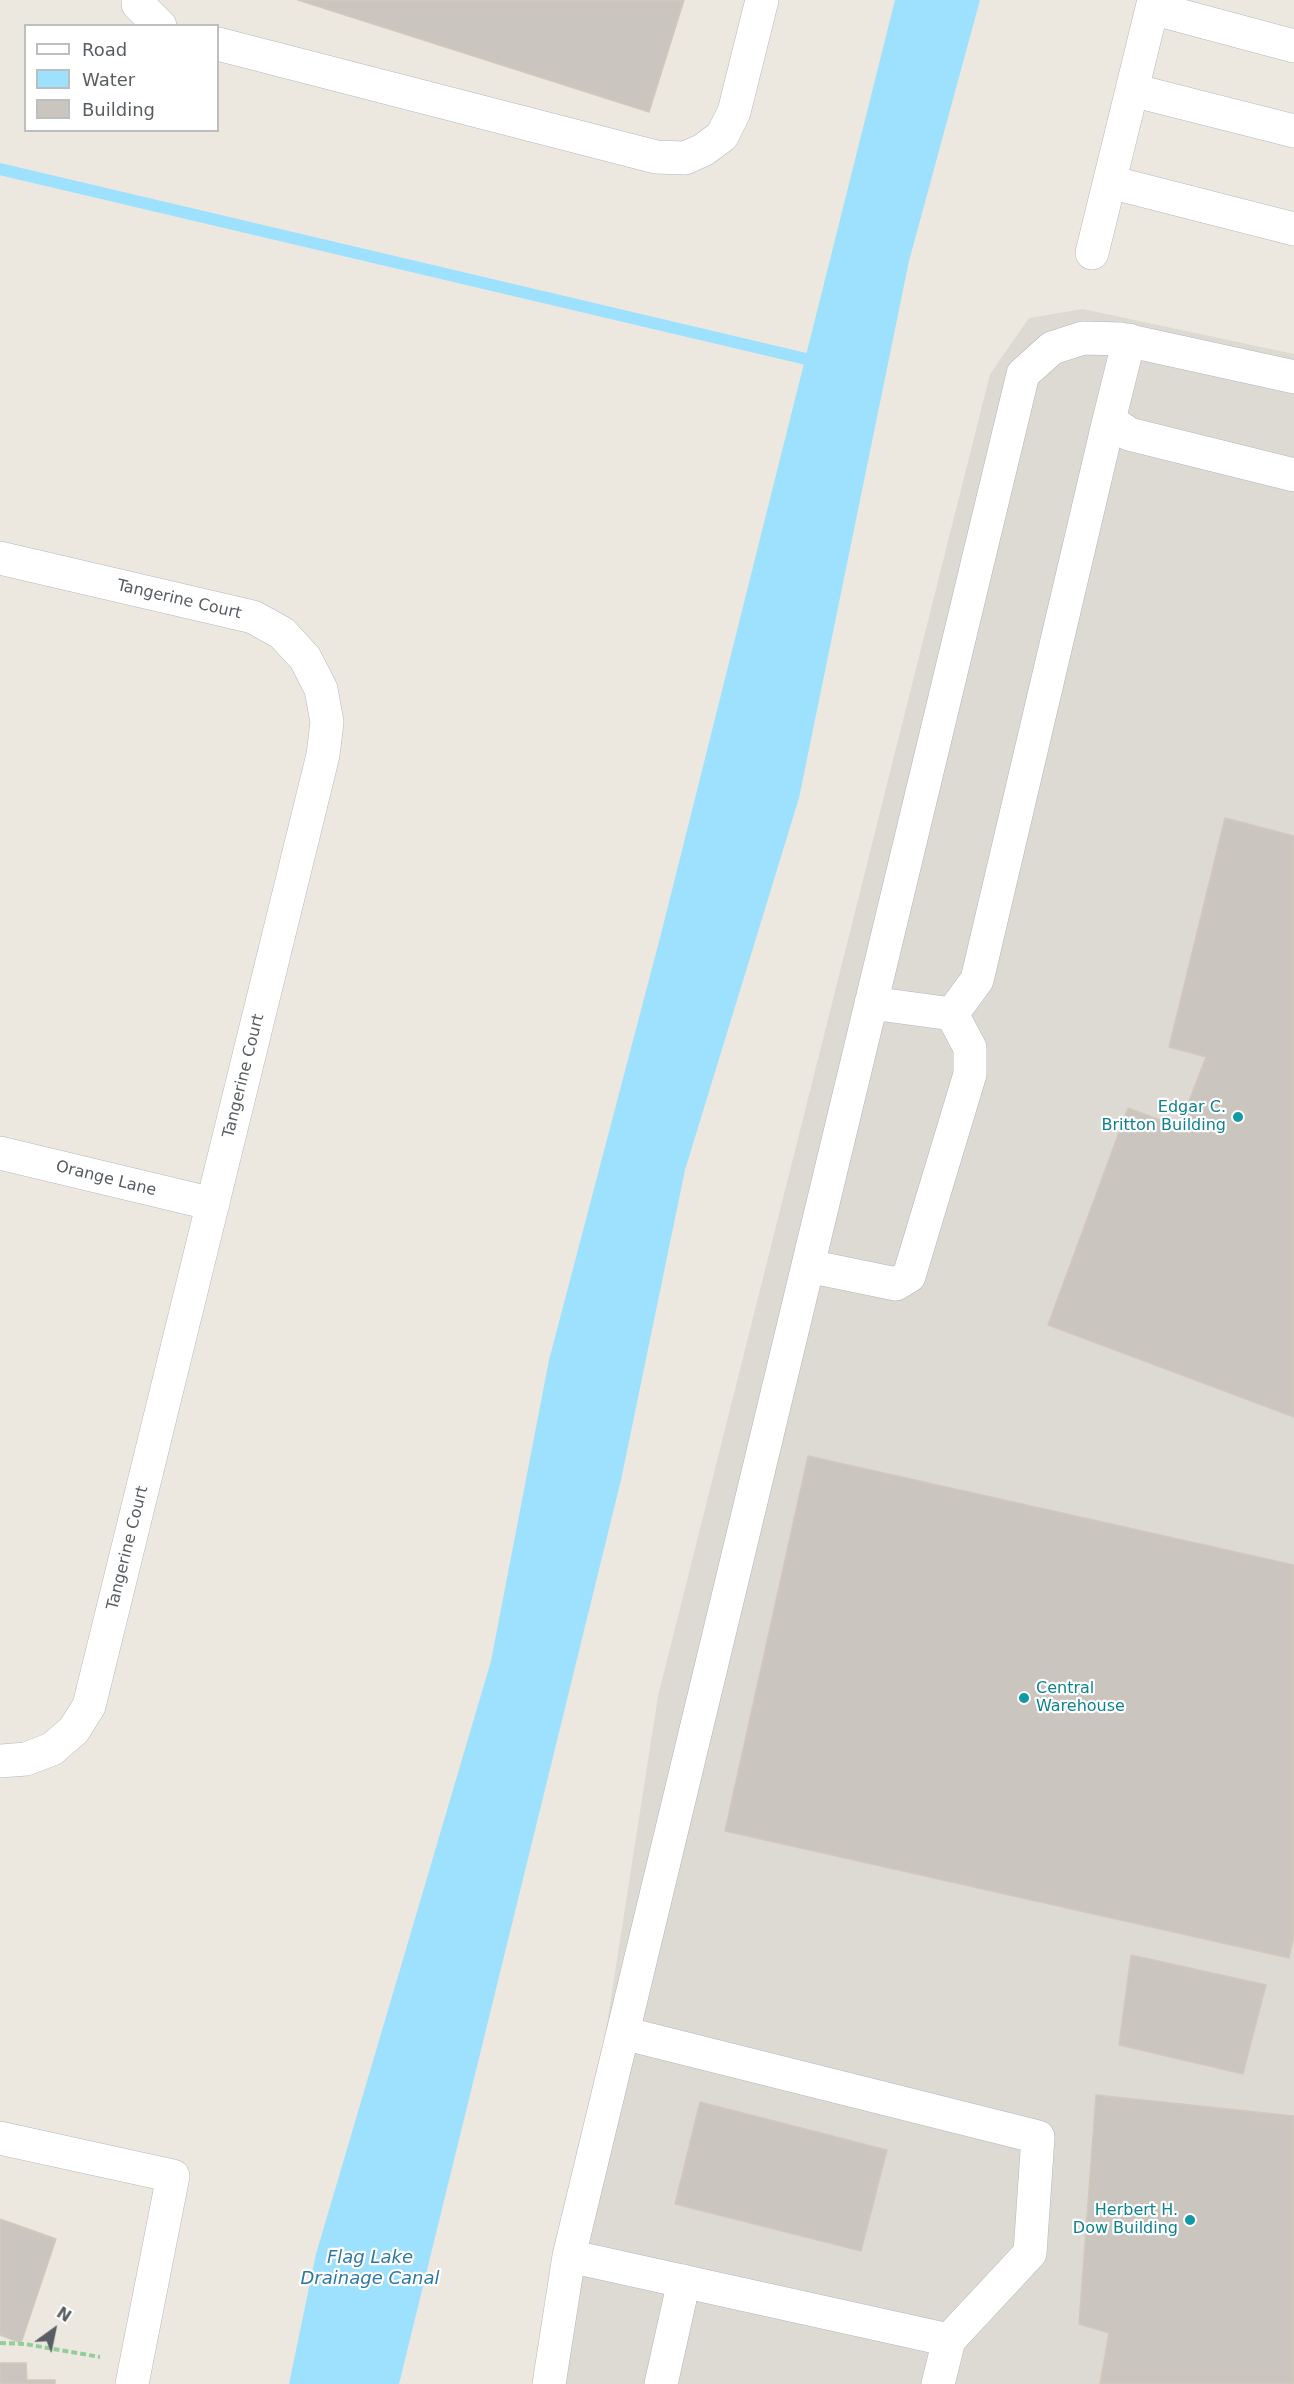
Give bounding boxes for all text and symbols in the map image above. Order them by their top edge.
legend [24,24,219,132]
text: Road [82,39,127,60]
text: Water [82,69,135,90]
text: Building [82,99,155,120]
street label: Tangerine Court [115,576,243,624]
street label: Tangerine Court [219,1012,269,1140]
place label: Edgar C. Britton Building [1102,1098,1226,1136]
marker: Edgar C. Britton Building [1231,1110,1245,1124]
street label: Orange Lane [54,1157,158,1201]
street label: Tangerine Court [103,1484,153,1612]
place label: Central Warehouse [1036,1679,1125,1717]
marker: Central Warehouse [1017,1691,1031,1705]
place label: Herbert H. Dow Building [1073,2201,1178,2239]
marker: Herbert H. Dow Building [1183,2213,1197,2227]
water label: Flag Lake Drainage Canal [301,2247,439,2290]
north arrow [24,2300,84,2360]
text: N [53,2303,75,2326]

